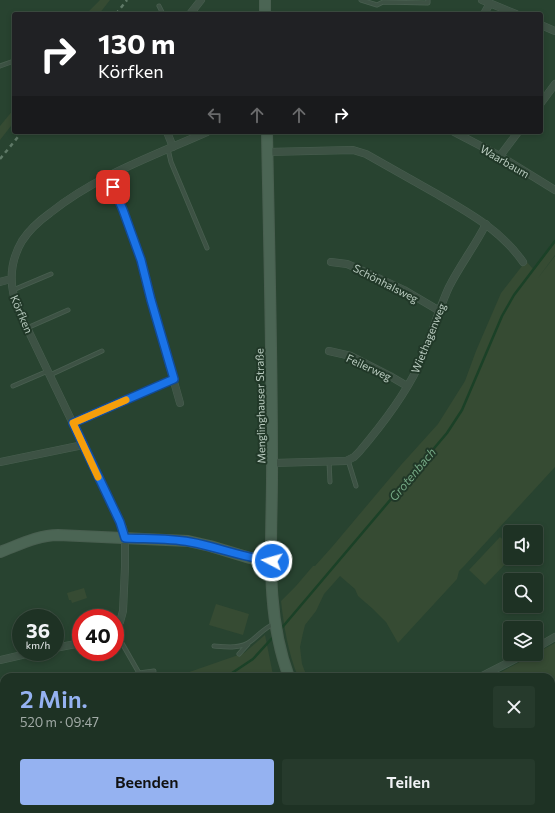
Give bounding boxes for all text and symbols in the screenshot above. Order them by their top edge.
text: 130 m [98,26,175,60]
icon: right [32,28,84,80]
text: Körfken [98,60,164,82]
icon: left [204,104,226,126]
icon: ahead [246,104,268,126]
icon: ahead [288,104,310,126]
icon: right [330,104,352,126]
street label: Waarbaum [478,142,532,180]
pin [96,170,130,204]
icon: arrive [102,176,124,198]
street label: Schönhalsweg [351,261,421,305]
street label: Körfken [8,293,36,335]
street label: Wiethagenweg [408,301,448,375]
street label: Menglinghauser Straße [252,348,268,464]
street label: Feilerweg [344,351,394,383]
water label: Grotenbach [386,445,438,503]
map controls [503,525,543,661]
button: sound [503,525,543,565]
position arrow [251,540,293,582]
button: search [503,573,543,613]
speed limit sign: 40 [72,609,124,661]
text: 36 [26,618,50,642]
button: layers [503,621,543,661]
text: km/h [26,639,50,651]
text: 2 Min. [20,684,88,713]
button: close [493,686,535,728]
text: 520 m · 09:47 [20,714,99,730]
button: Beenden [20,759,274,805]
button: Teilen [282,759,535,805]

